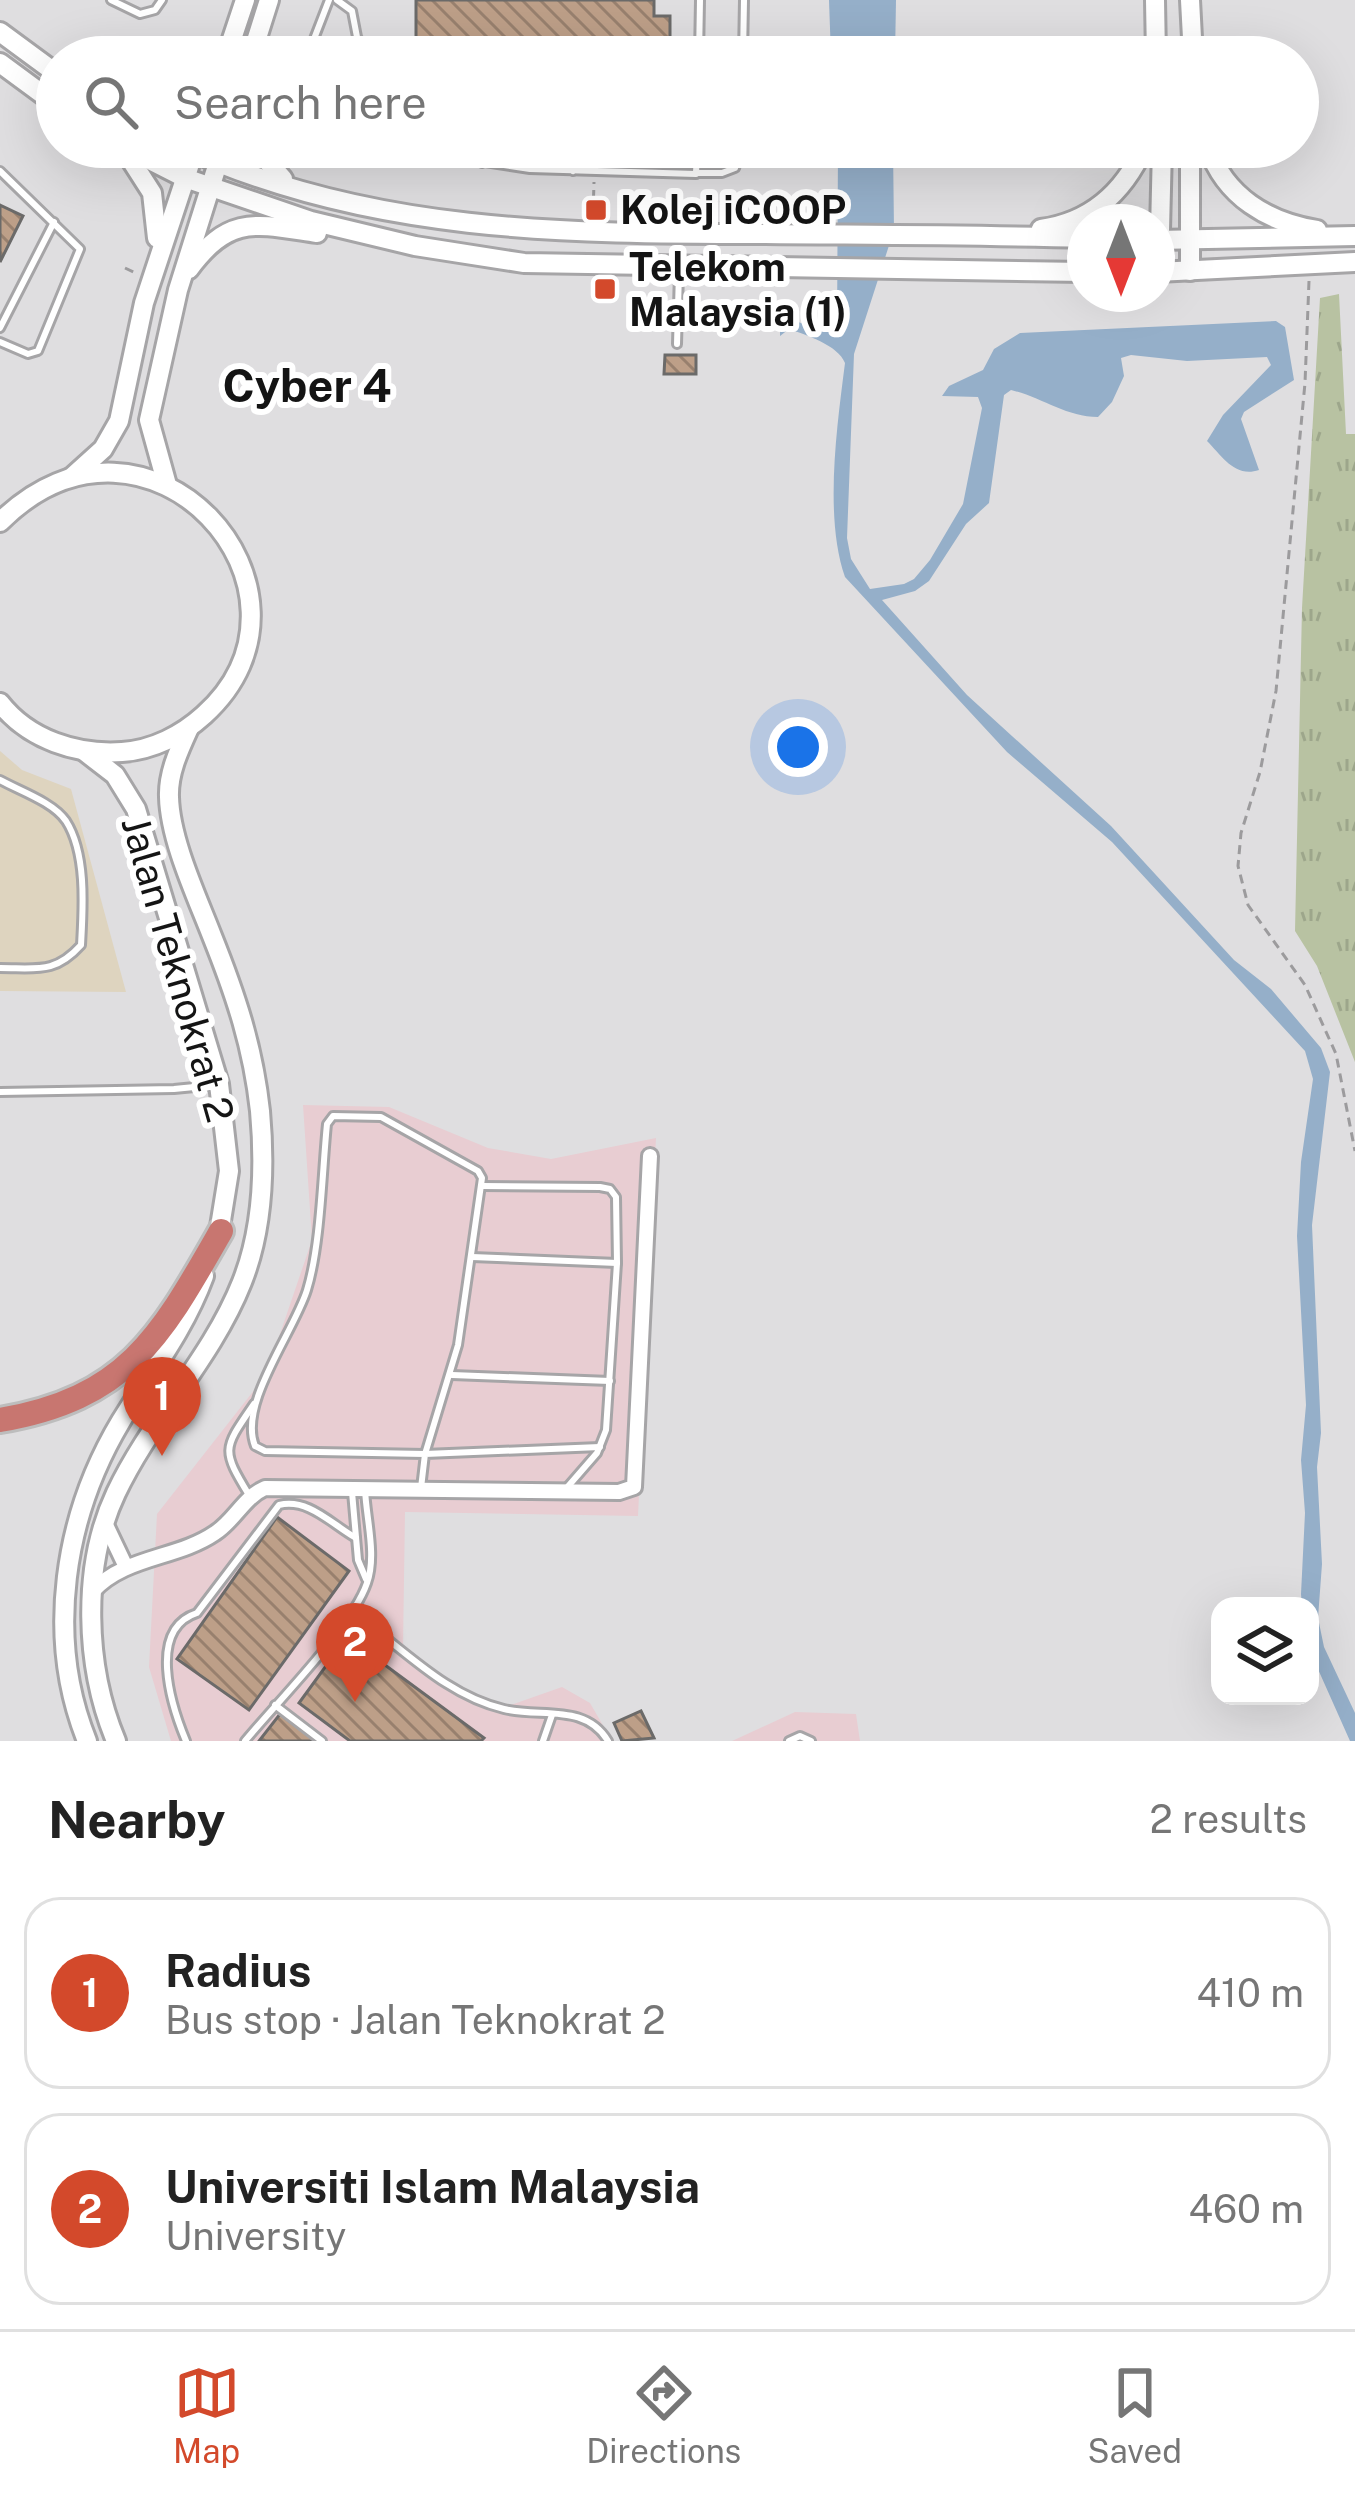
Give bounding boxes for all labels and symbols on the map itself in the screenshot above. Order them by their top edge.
place label: Kolej iCOOP [620,187,846,233]
marker: Kolej iCOOP [583,197,609,223]
north arrow [1067,204,1175,312]
place label: Telekom Malaysia (1) [629,244,847,335]
marker: Telekom Malaysia (1) [592,276,618,302]
district label: Cyber 4 [222,359,392,412]
your location [768,717,828,777]
street label: Jalan Teknokrat 2 [112,811,244,1127]
pin: 1 [123,1357,201,1456]
pin: 2 [316,1603,394,1702]

